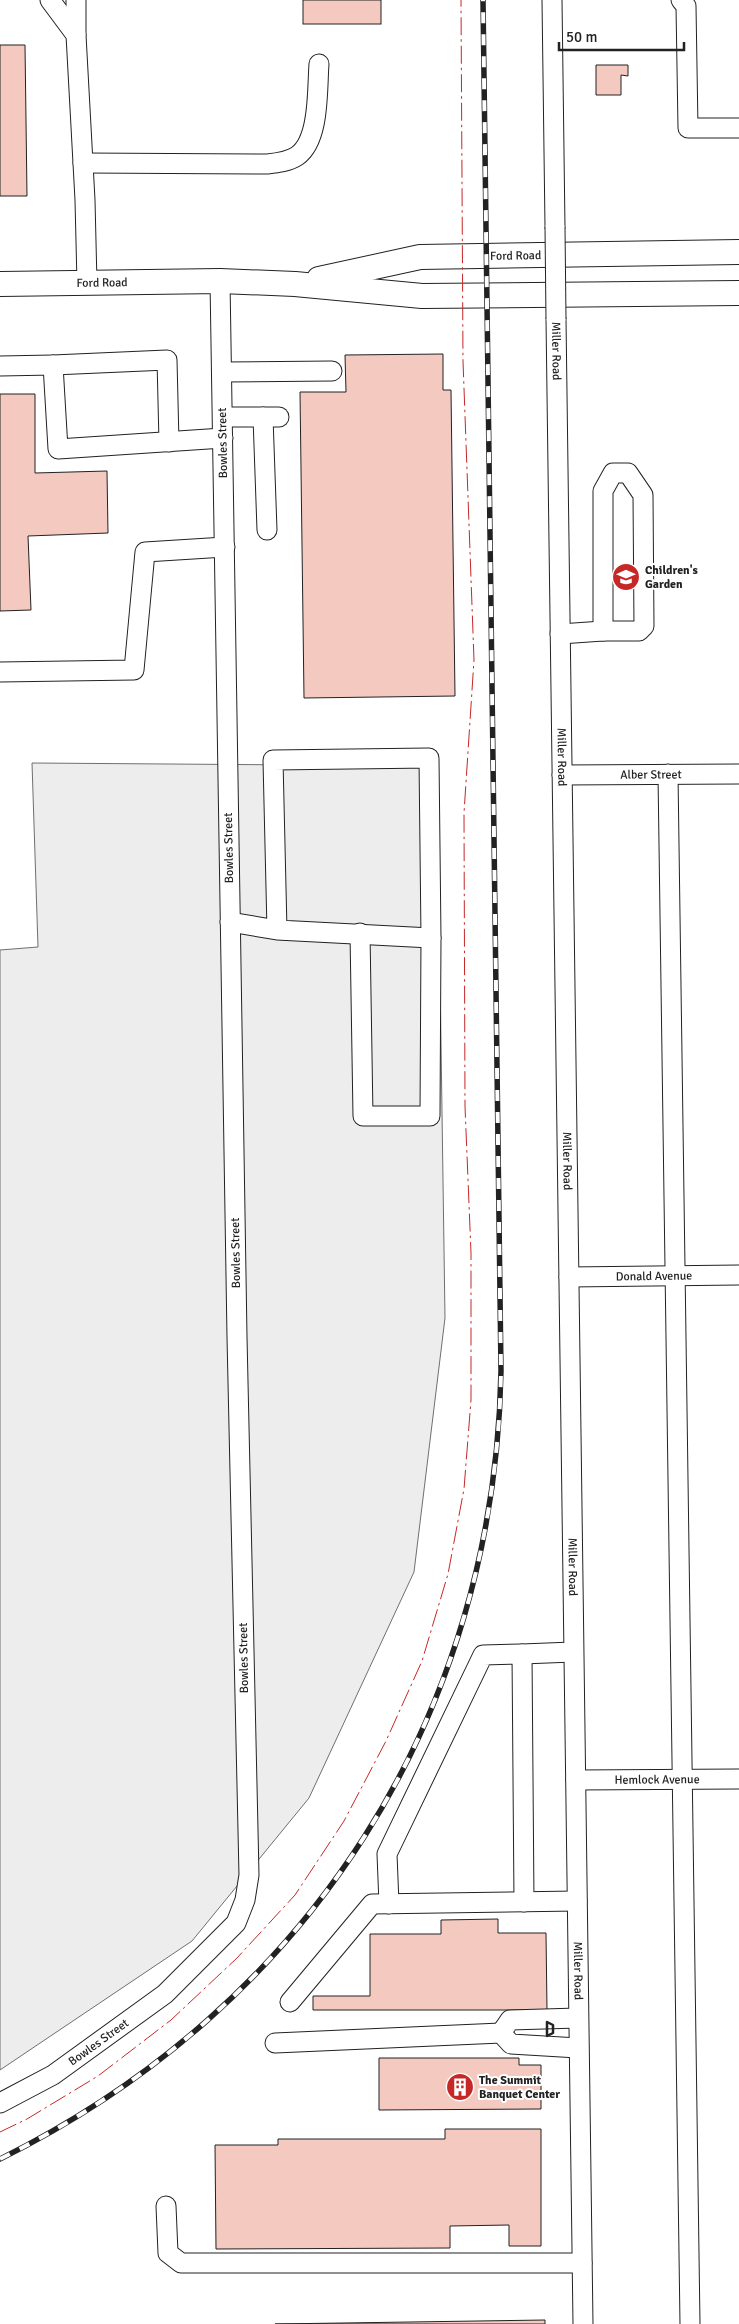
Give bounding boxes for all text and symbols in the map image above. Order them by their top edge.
scale bar [559,20,684,52]
text: 50 m [566,28,597,46]
street label: Ford Road [490,248,541,263]
street label: Ford Road [76,275,128,290]
street label: Miller Road [549,322,564,380]
street label: Bowles Street [215,408,231,478]
school or university icon: Children's Garden [611,562,641,592]
place label: Children's Garden [645,563,698,592]
street label: Miller Road [554,728,570,786]
street label: Alber Street [620,767,682,782]
street label: Bowles Street [221,813,237,883]
street label: Miller Road [559,1132,575,1190]
street label: Bowles Street [228,1218,244,1288]
street label: Donald Avenue [616,1268,692,1284]
street label: Miller Road [565,1537,581,1596]
street label: Bowles Street [236,1623,252,1693]
street label: Hemlock Avenue [614,1772,700,1787]
street label: Miller Road [570,1941,586,2000]
street label: Bowles Street [65,2015,131,2069]
building icon: The Summit Banquet Center [445,2072,475,2102]
place label: The Summit Banquet Center [479,2073,560,2102]

